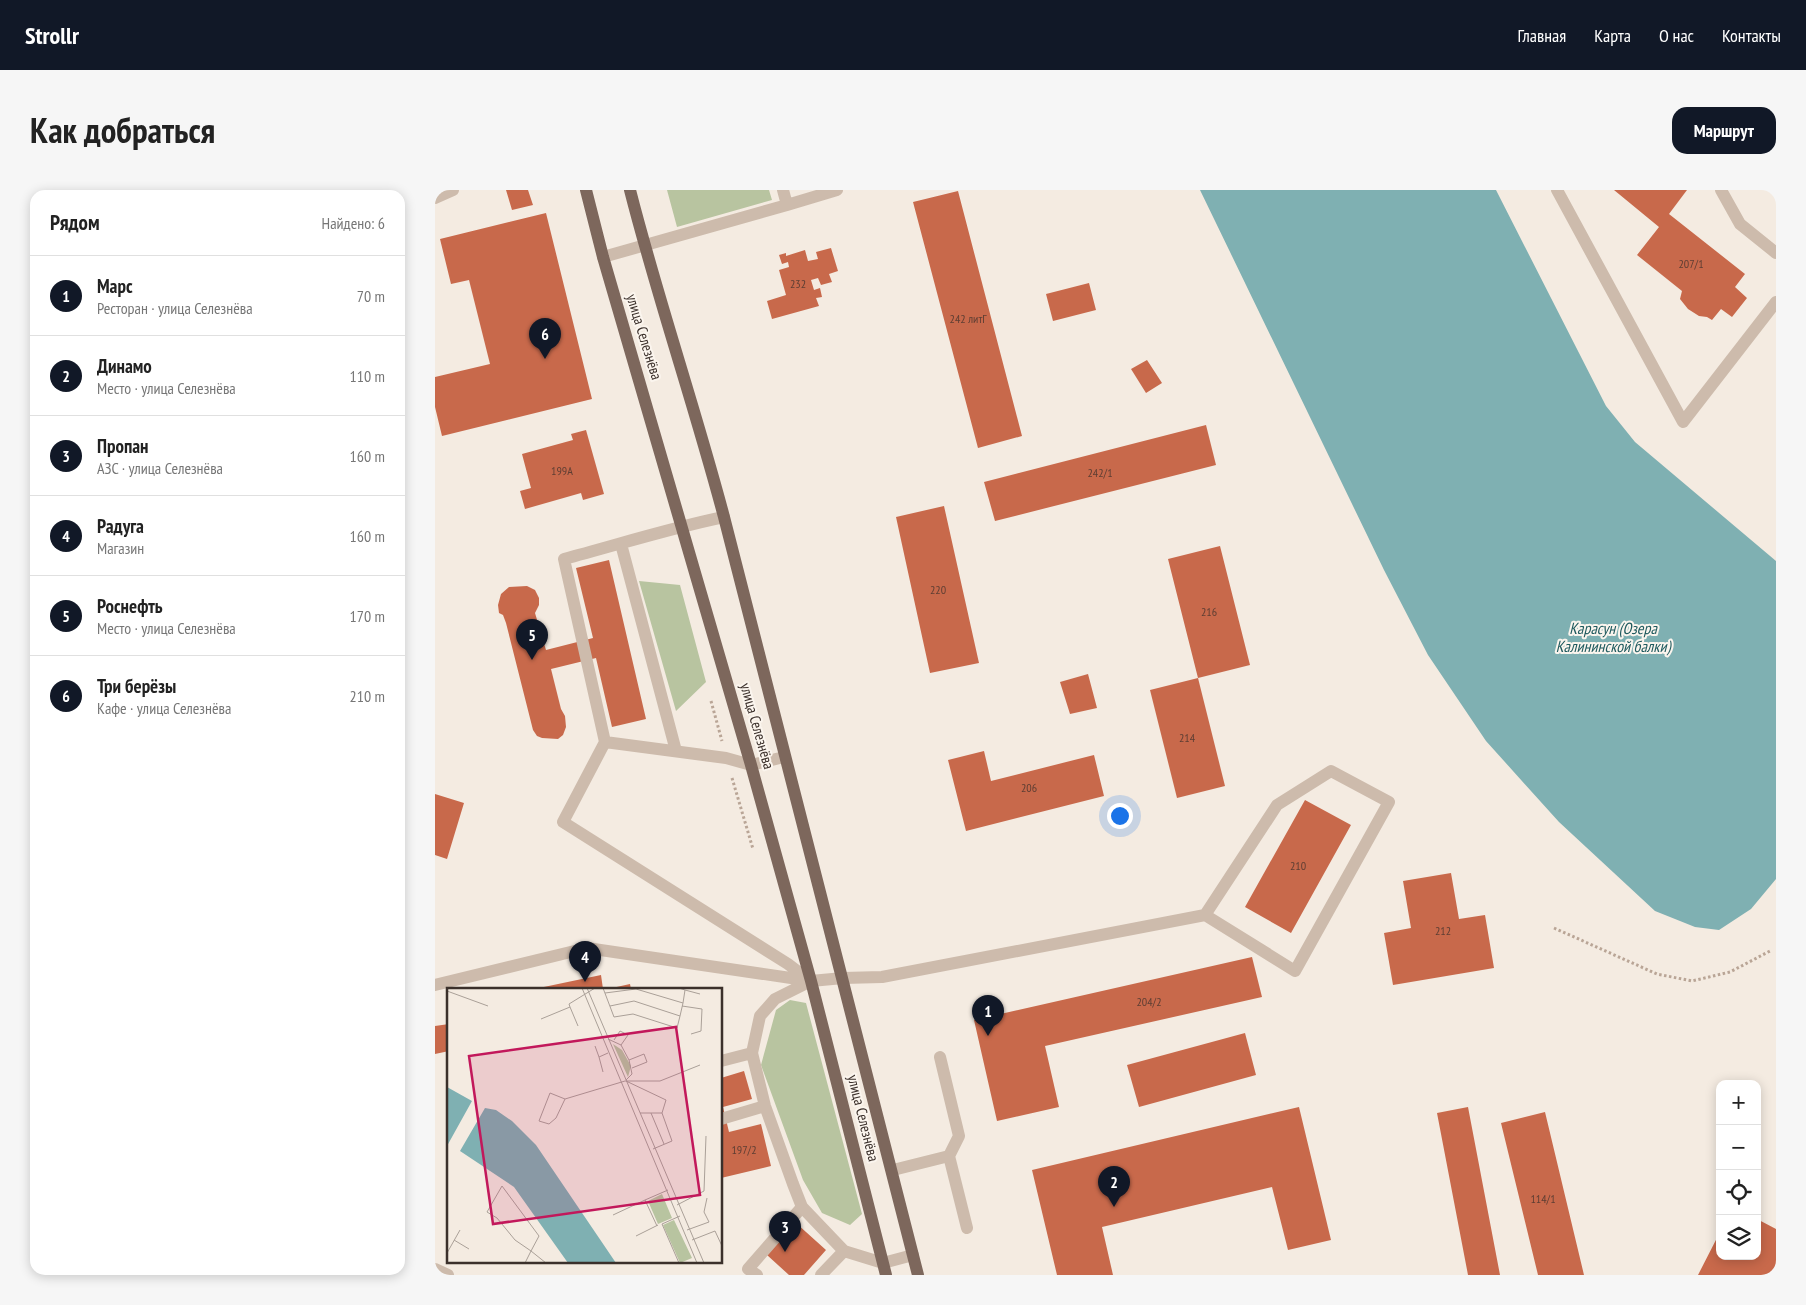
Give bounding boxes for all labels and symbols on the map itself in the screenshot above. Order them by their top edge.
house number: 207/1 [1678,256,1704,271]
house number: 232 [790,276,806,291]
street label: улица Селезнёва [622,292,667,382]
house number: 242 литГ [949,311,987,326]
pin: 6 [529,318,561,359]
house number: 199А [551,463,573,478]
house number: 242/1 [1087,465,1113,480]
house number: 220 [930,582,946,597]
house number: 216 [1201,604,1217,619]
water label: Карасун (Озера Калининской балки) [1556,618,1673,656]
pin: 5 [516,619,548,660]
street label: улица Селезнёва [736,681,779,771]
house number: 214 [1179,730,1196,745]
house number: 206 [1021,780,1037,795]
your location [1107,803,1133,829]
house number: 210 [1290,858,1306,873]
house number: 212 [1435,923,1451,938]
pin: 4 [569,941,601,982]
inset map [447,988,723,1262]
house number: 204/2 [1136,994,1162,1009]
pin: 1 [972,995,1004,1036]
street label: улица Селезнёва [844,1073,883,1163]
house number: 197/2 [731,1142,757,1157]
pin: 2 [1098,1166,1130,1207]
house number: 114/1 [1530,1191,1556,1206]
pin: 3 [769,1211,801,1252]

